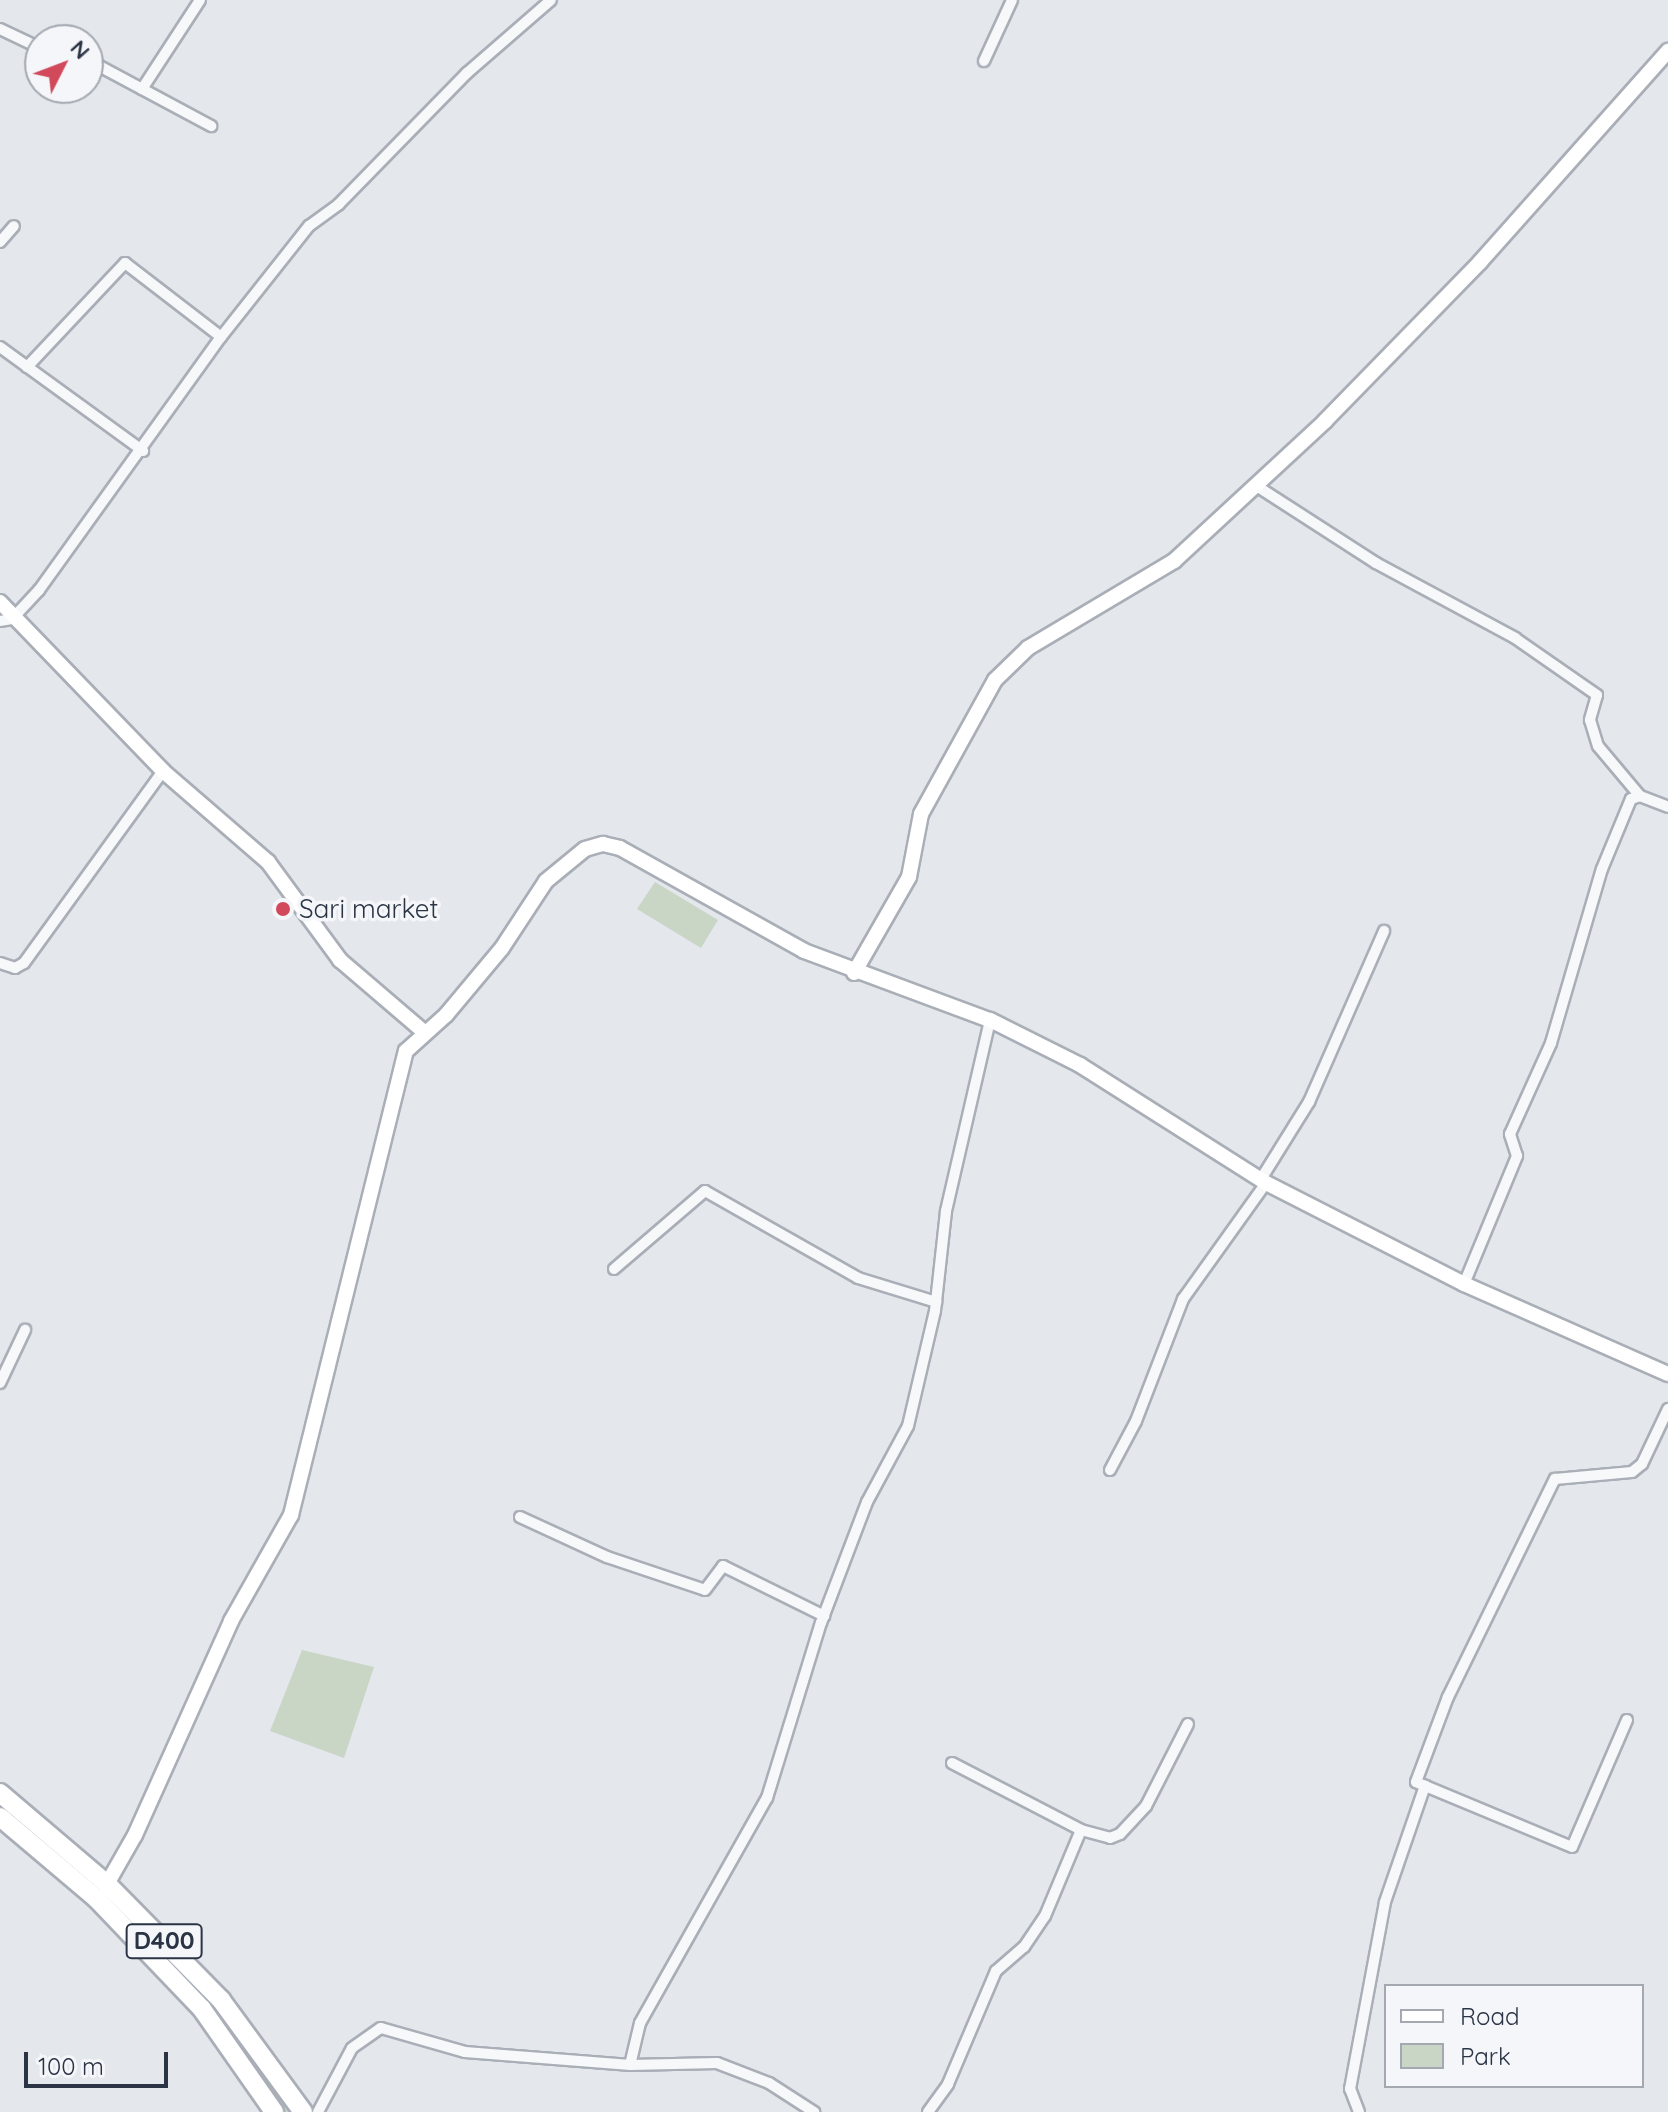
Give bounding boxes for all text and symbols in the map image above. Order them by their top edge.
north arrow [24,24,104,104]
text: N [65,34,96,65]
place label: Sari market [299,893,438,925]
marker: Sari market [274,900,292,918]
road number: D400 [124,1921,204,1961]
legend [1384,1984,1644,2088]
text: Road [1460,2001,1520,2031]
scale bar [28,2036,172,2086]
text: Park [1460,2041,1511,2071]
text: 100 m [38,2051,104,2081]

